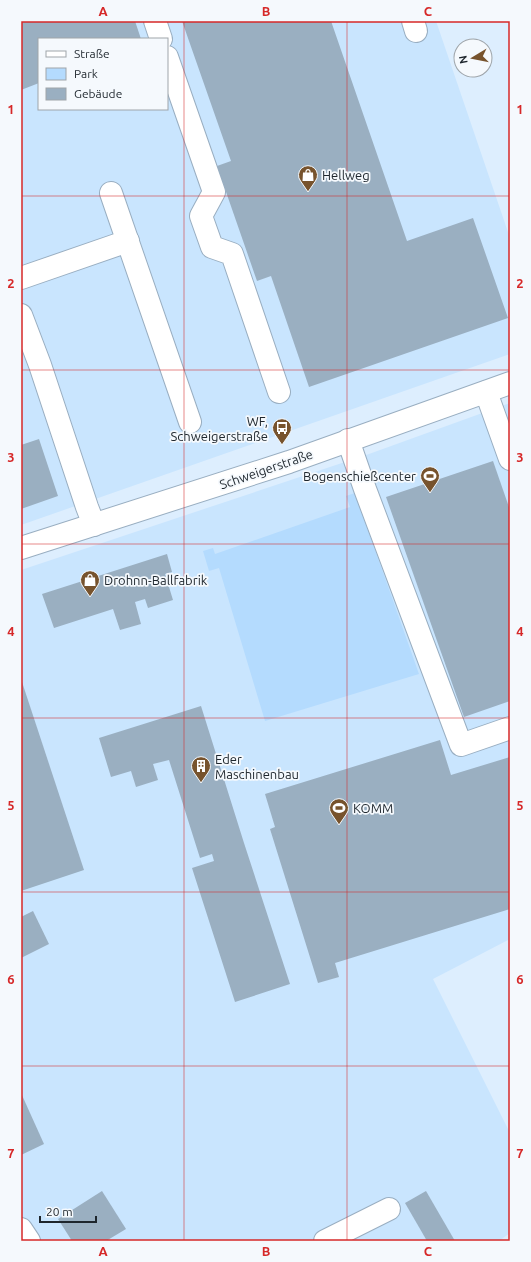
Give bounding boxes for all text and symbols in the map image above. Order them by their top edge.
text: A [98,4,108,18]
text: B [262,4,271,18]
text: C [424,4,433,18]
legend [38,38,168,110]
north arrow [453,38,493,78]
text: Straße [74,47,110,60]
text: N [457,55,470,65]
text: Park [74,67,98,80]
text: Gebäude [74,87,122,100]
text: 1 [7,102,15,116]
text: 1 [516,102,524,116]
shop icon: Hellweg [297,164,319,192]
place label: Hellweg [322,168,370,182]
text: 2 [7,276,15,290]
text: 2 [516,276,524,290]
place label: WF, Schweigerstraße [170,414,268,443]
bus stop icon: WF, Schweigerstraße [271,417,293,445]
street label: Schweigerstraße [218,446,314,492]
text: 3 [7,450,15,464]
text: 3 [516,450,524,464]
sports icon: Bogenschießcenter [419,465,441,493]
place label: Bogenschießcenter [303,469,416,483]
shop icon: Drohnn-Ballfabrik [79,569,101,597]
place label: Drohnn-Ballfabrik [104,573,208,587]
text: 4 [7,624,15,638]
text: 4 [516,624,524,638]
place label: Eder Maschinenbau [215,752,299,781]
building icon: Eder Maschinenbau [190,755,212,783]
sports icon: KOMM [328,797,350,825]
text: 5 [7,798,15,812]
text: 5 [516,798,524,812]
place label: KOMM [353,801,393,815]
text: 6 [7,972,15,986]
text: 6 [516,972,524,986]
text: 7 [7,1146,15,1160]
text: 7 [516,1146,524,1160]
scale bar [40,1198,96,1224]
text: 20 m [46,1205,73,1218]
text: A [98,1244,108,1258]
text: B [262,1244,271,1258]
text: C [424,1244,433,1258]

